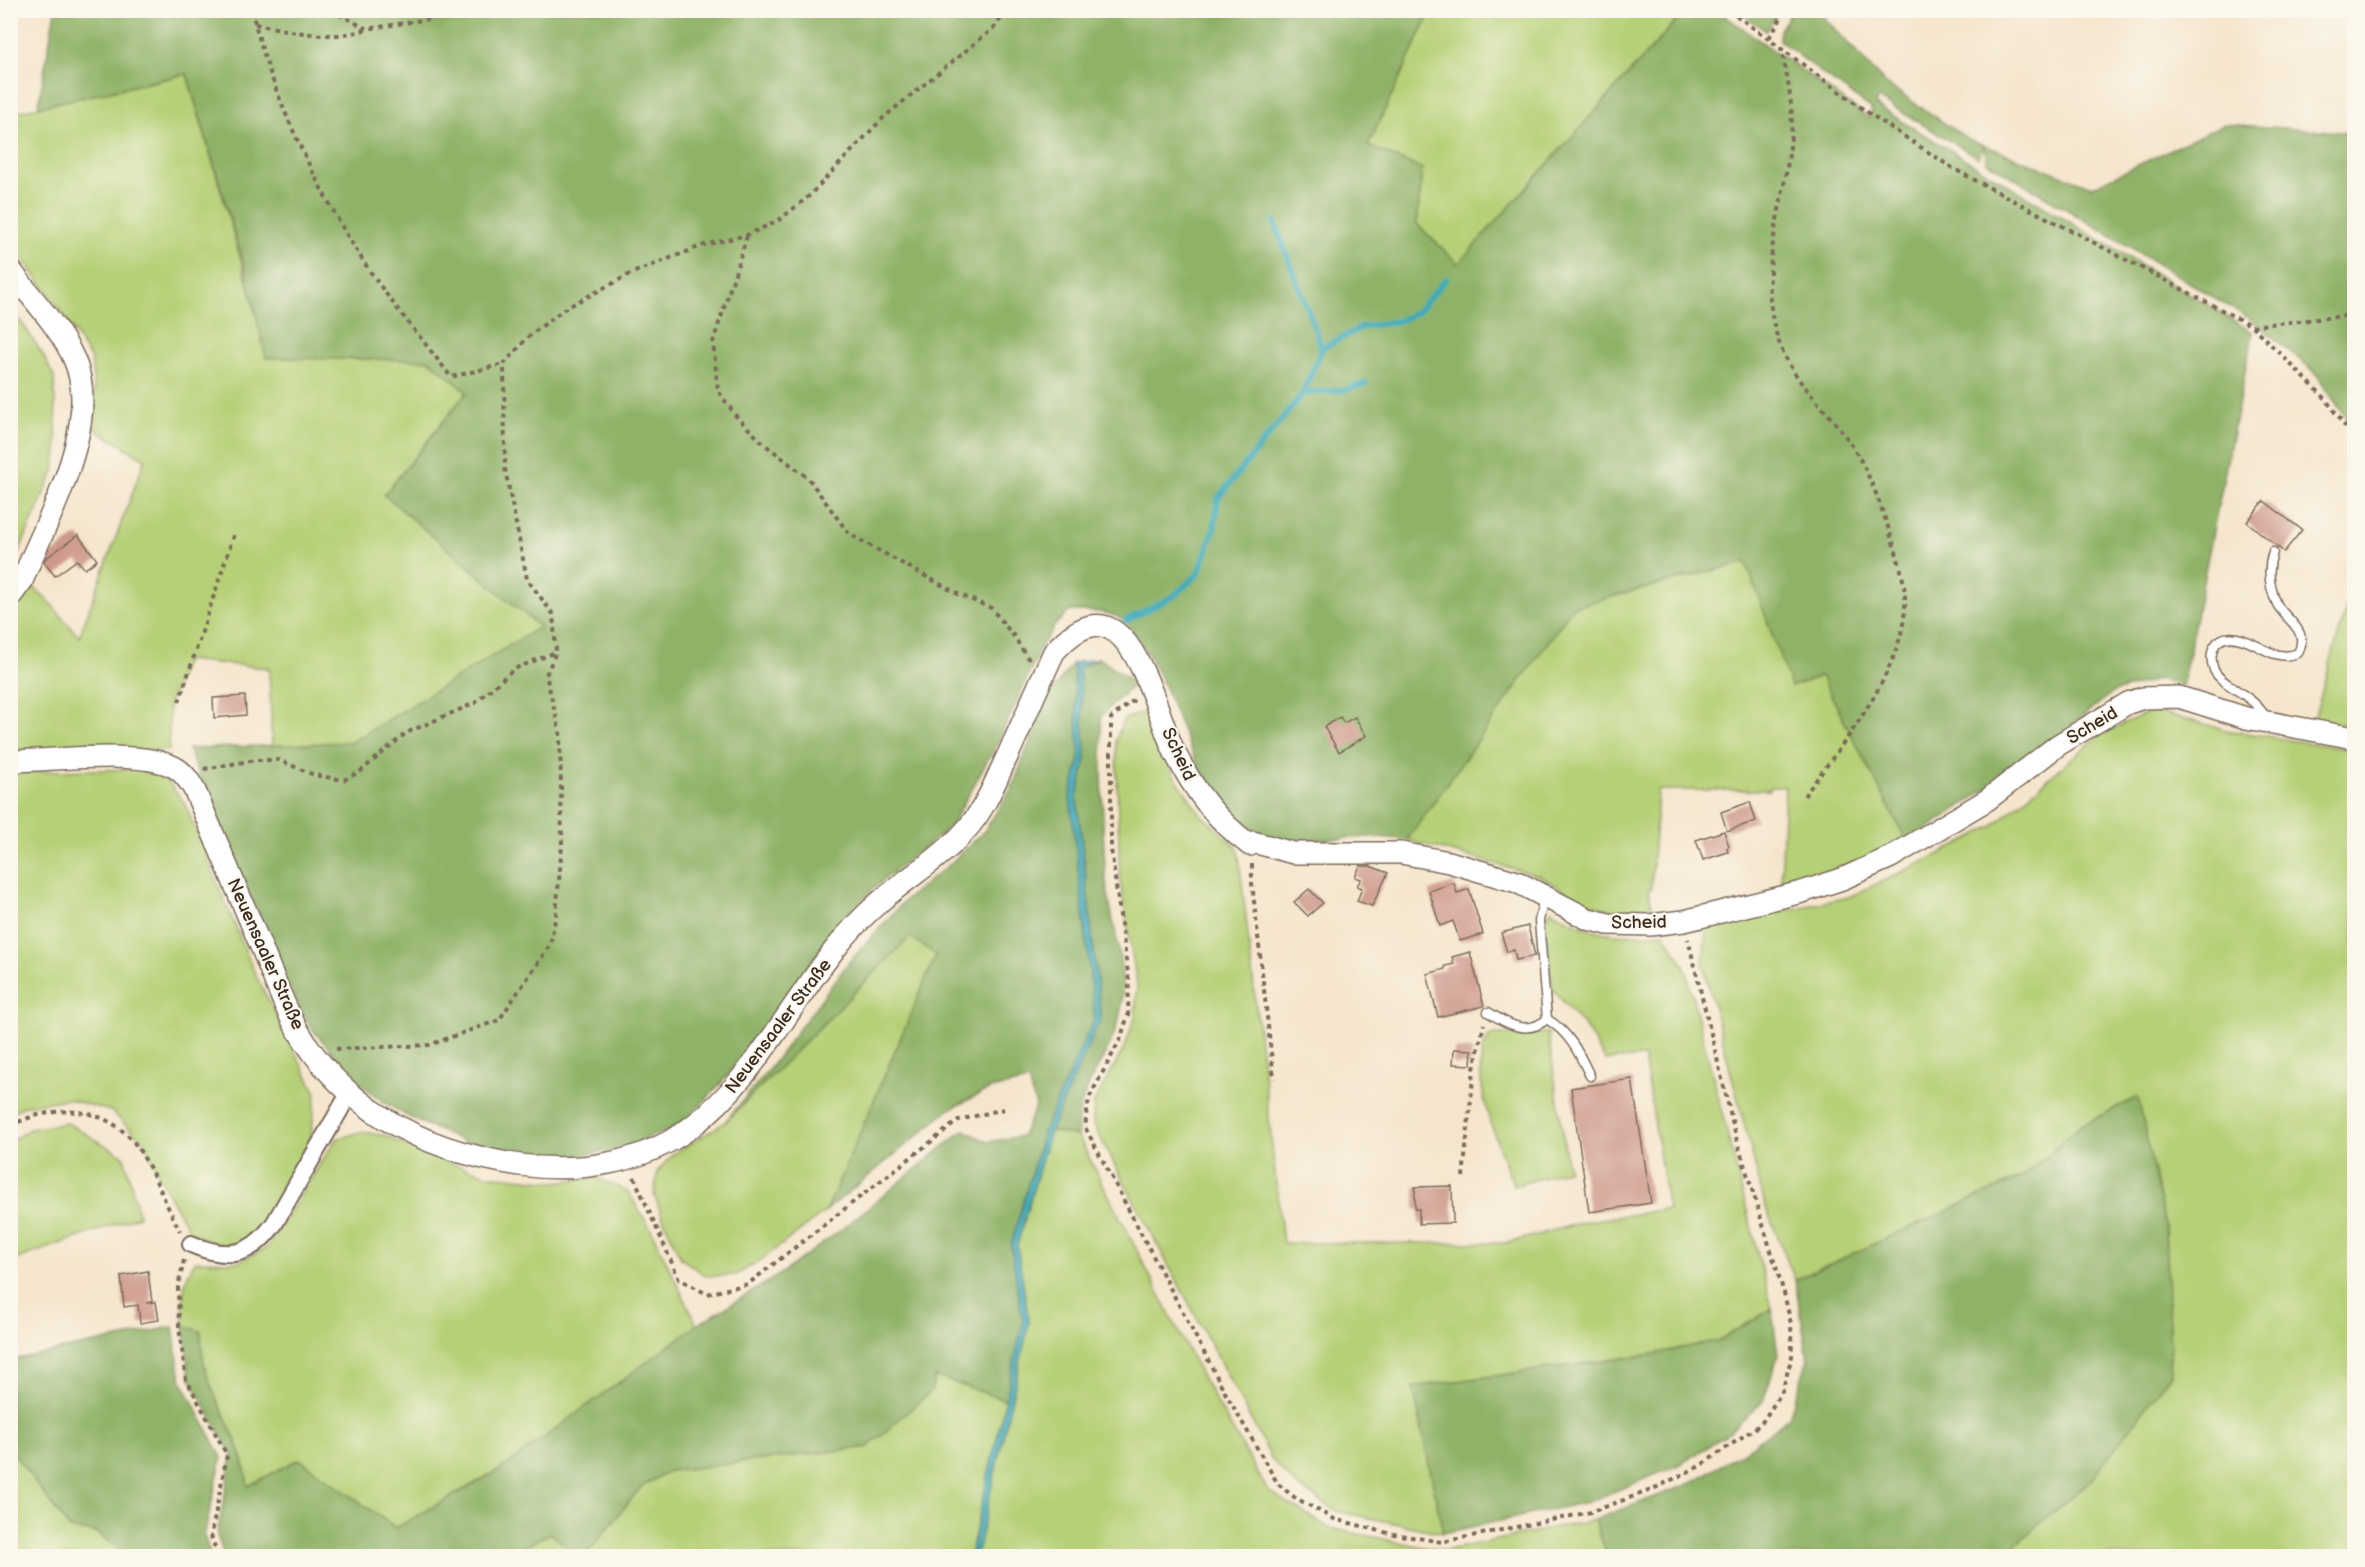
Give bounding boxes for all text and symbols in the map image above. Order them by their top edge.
street label: Scheid [2063,702,2122,749]
street label: Scheid [1157,725,1200,784]
street label: Neuensaaler Straße [223,875,308,1033]
street label: Scheid [1611,912,1667,933]
street label: Neuensaaler Straße [721,954,836,1098]

